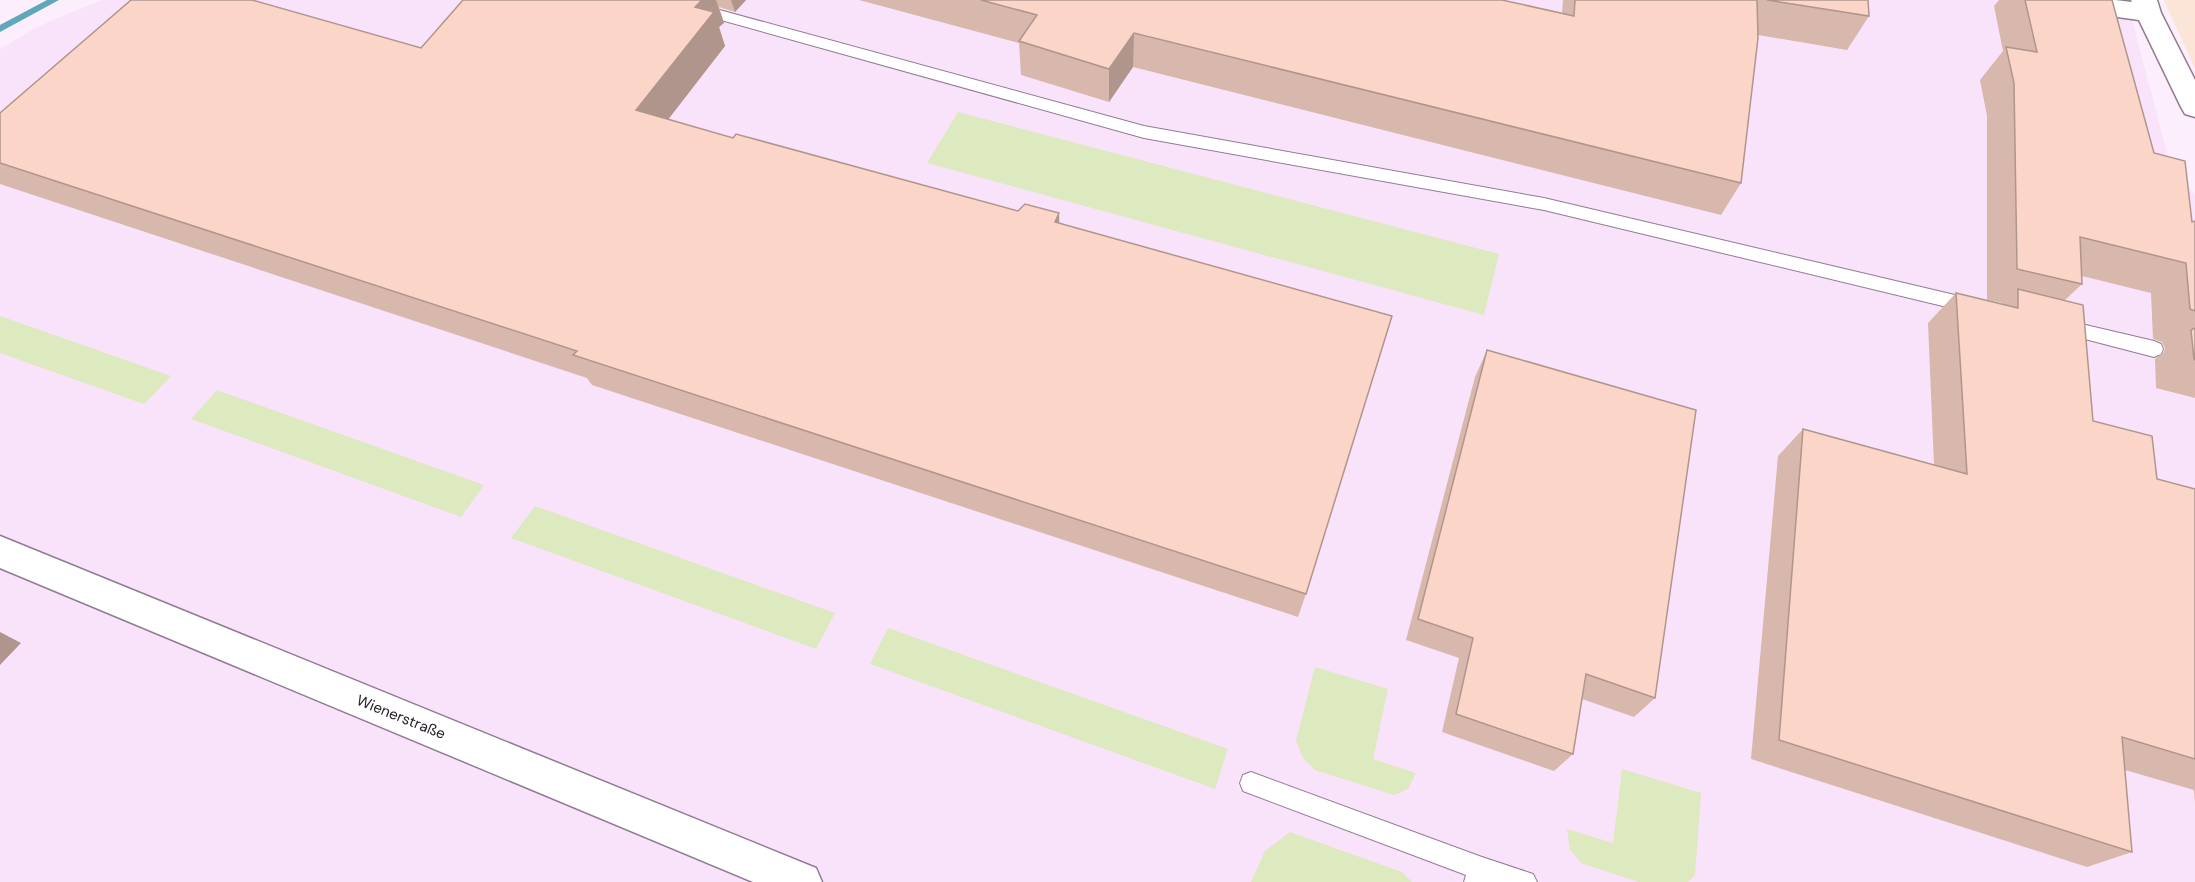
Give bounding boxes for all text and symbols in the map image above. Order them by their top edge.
street label: Wienerstraße [354,690,448,744]

